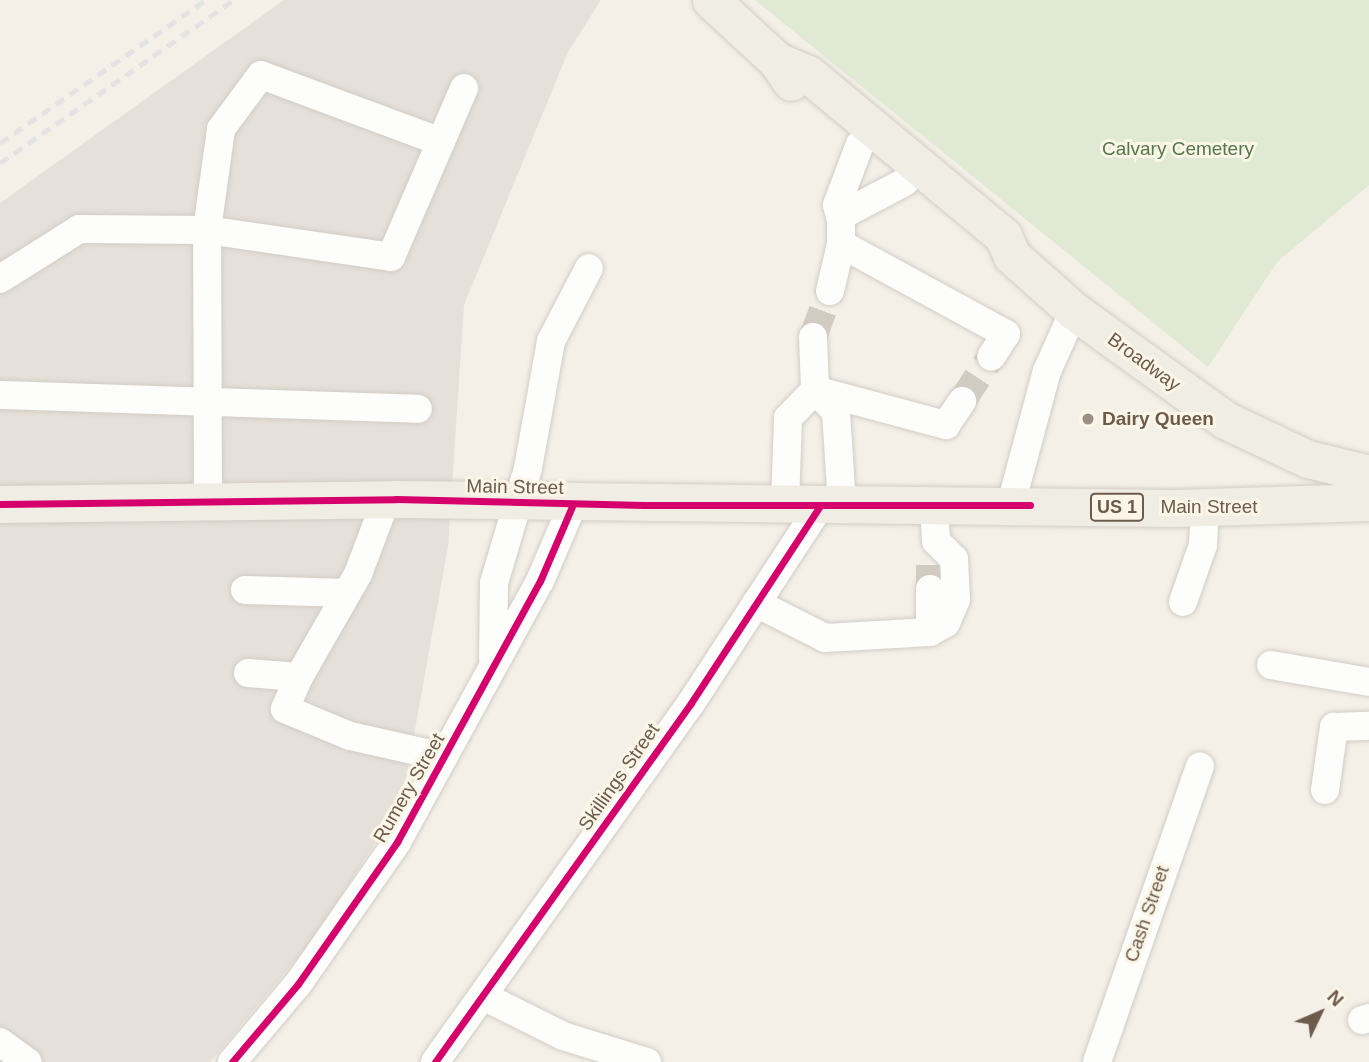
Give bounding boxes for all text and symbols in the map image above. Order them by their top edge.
park label: Calvary Cemetery [1102,138,1254,160]
street label: Broadway [1103,328,1185,396]
place label: Dairy Queen [1102,408,1214,430]
marker: Dairy Queen [1080,411,1096,427]
street label: Main Street [466,475,564,499]
road number: US 1 [1089,492,1145,522]
street label: Main Street [1160,496,1258,518]
street label: Skillings Street [574,719,664,835]
street label: Rumery Street [369,729,449,847]
street label: Cash Street [1120,863,1174,965]
north arrow [1285,978,1355,1048]
text: N [1323,986,1348,1010]

